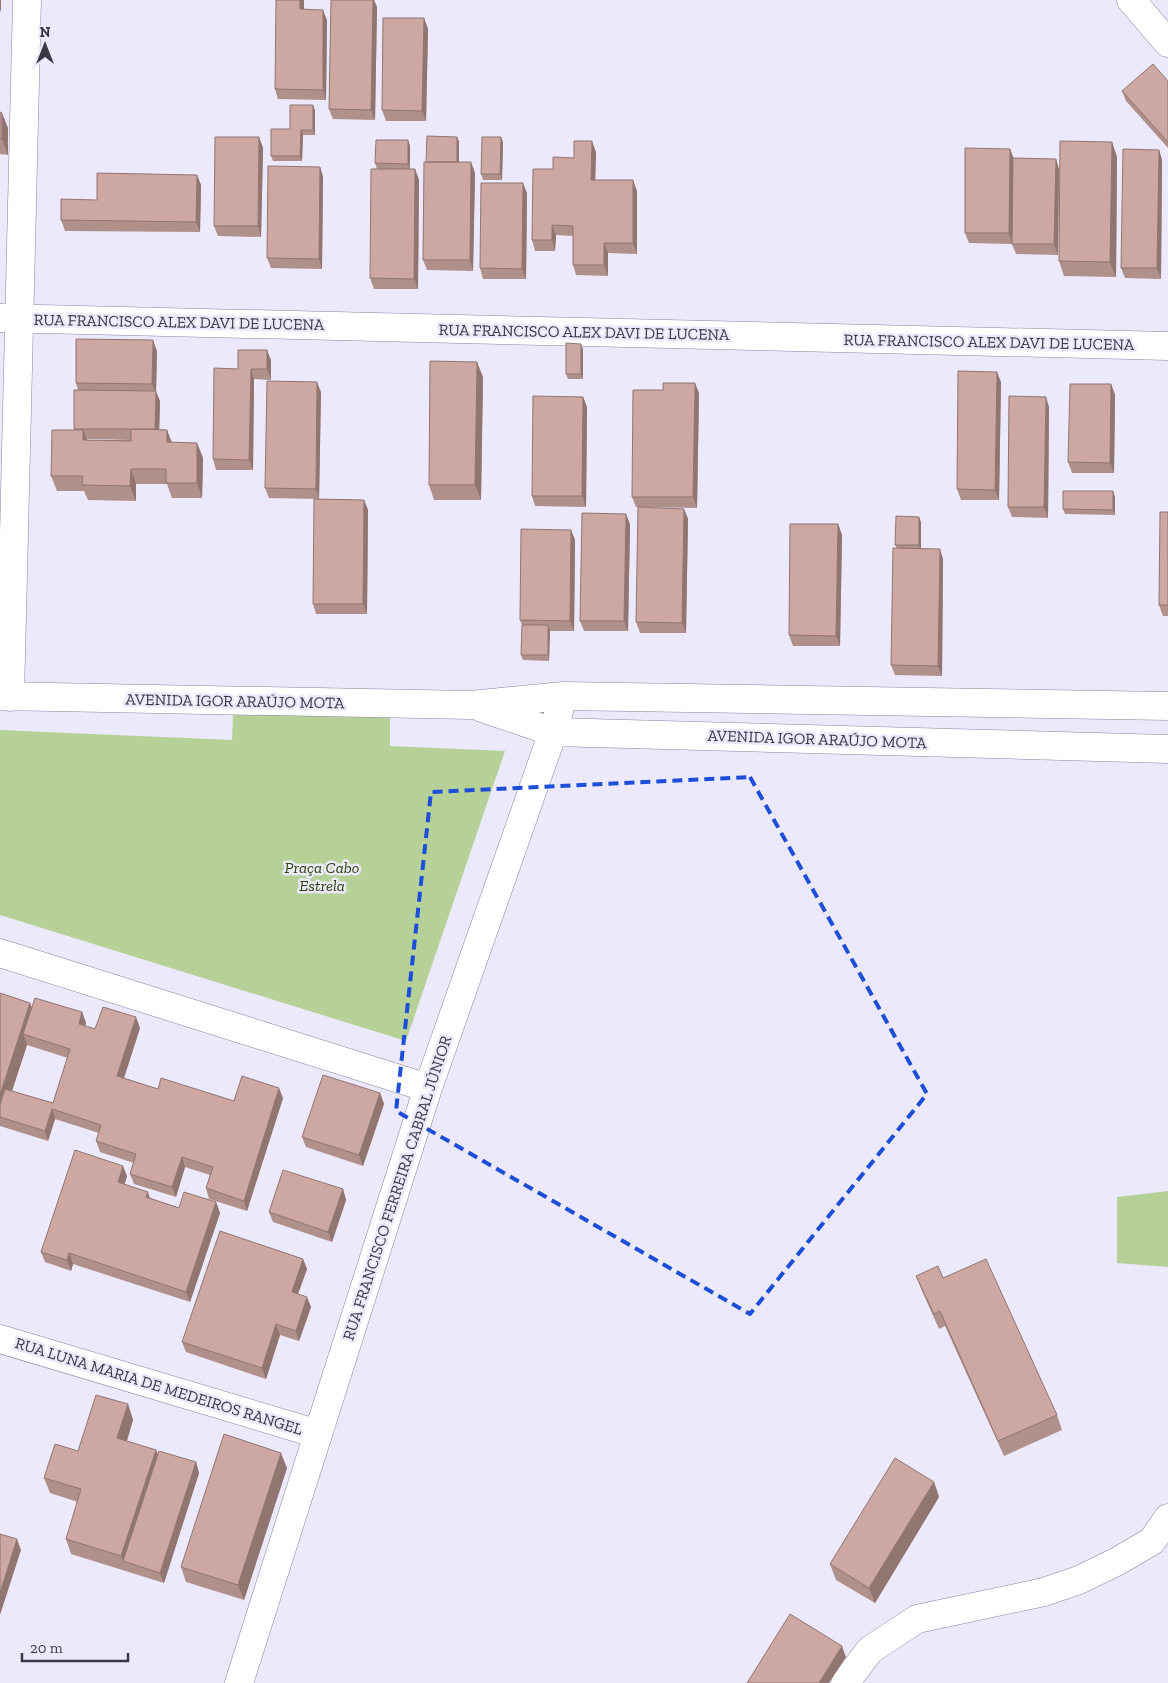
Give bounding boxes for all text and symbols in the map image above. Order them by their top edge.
north arrow [20,20,70,70]
text: N [40,24,51,41]
street label: RUA FRANCISCO ALEX DAVI DE LUCENA [34,310,325,334]
street label: RUA FRANCISCO ALEX DAVI DE LUCENA [439,320,730,344]
street label: RUA FRANCISCO ALEX DAVI DE LUCENA [844,330,1135,354]
street label: AVENIDA IGOR ARAÚJO MOTA [125,690,345,712]
street label: AVENIDA IGOR ARAÚJO MOTA [707,726,927,752]
park label: Praça Cabo Estrela [284,858,360,895]
street label: RUA FRANCISCO FERREIRA CABRAL JÚNIOR [339,1033,455,1343]
street label: RUA LUNA MARIA DE MEDEIROS RANGEL [13,1333,305,1439]
scale bar [22,1630,129,1662]
text: 20 m [30,1639,63,1657]

